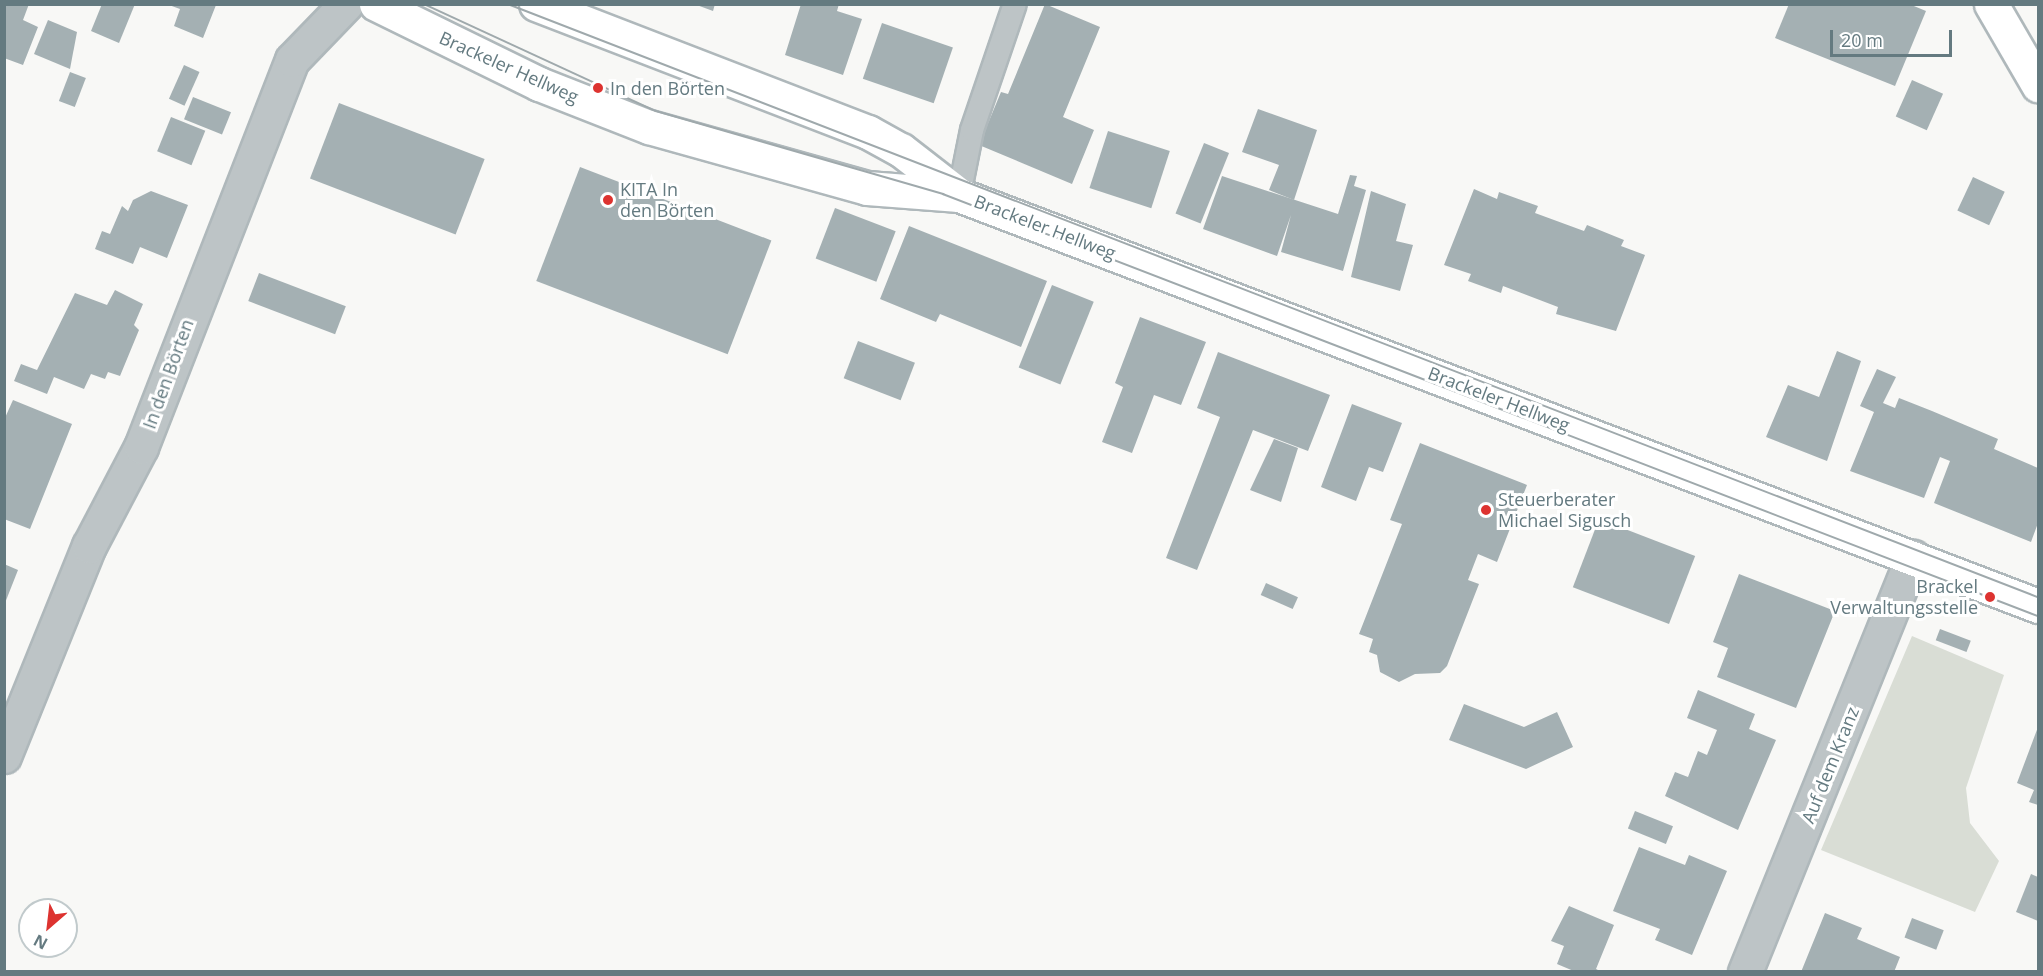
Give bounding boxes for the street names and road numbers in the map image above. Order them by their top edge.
street label: Brackeler Hellweg [436,27,582,107]
street label: Brackeler Hellweg [971,190,1119,264]
street label: In den Börten [138,316,198,432]
street label: Brackeler Hellweg [1425,362,1573,436]
street label: Auf dem Kranz [1797,704,1863,826]

